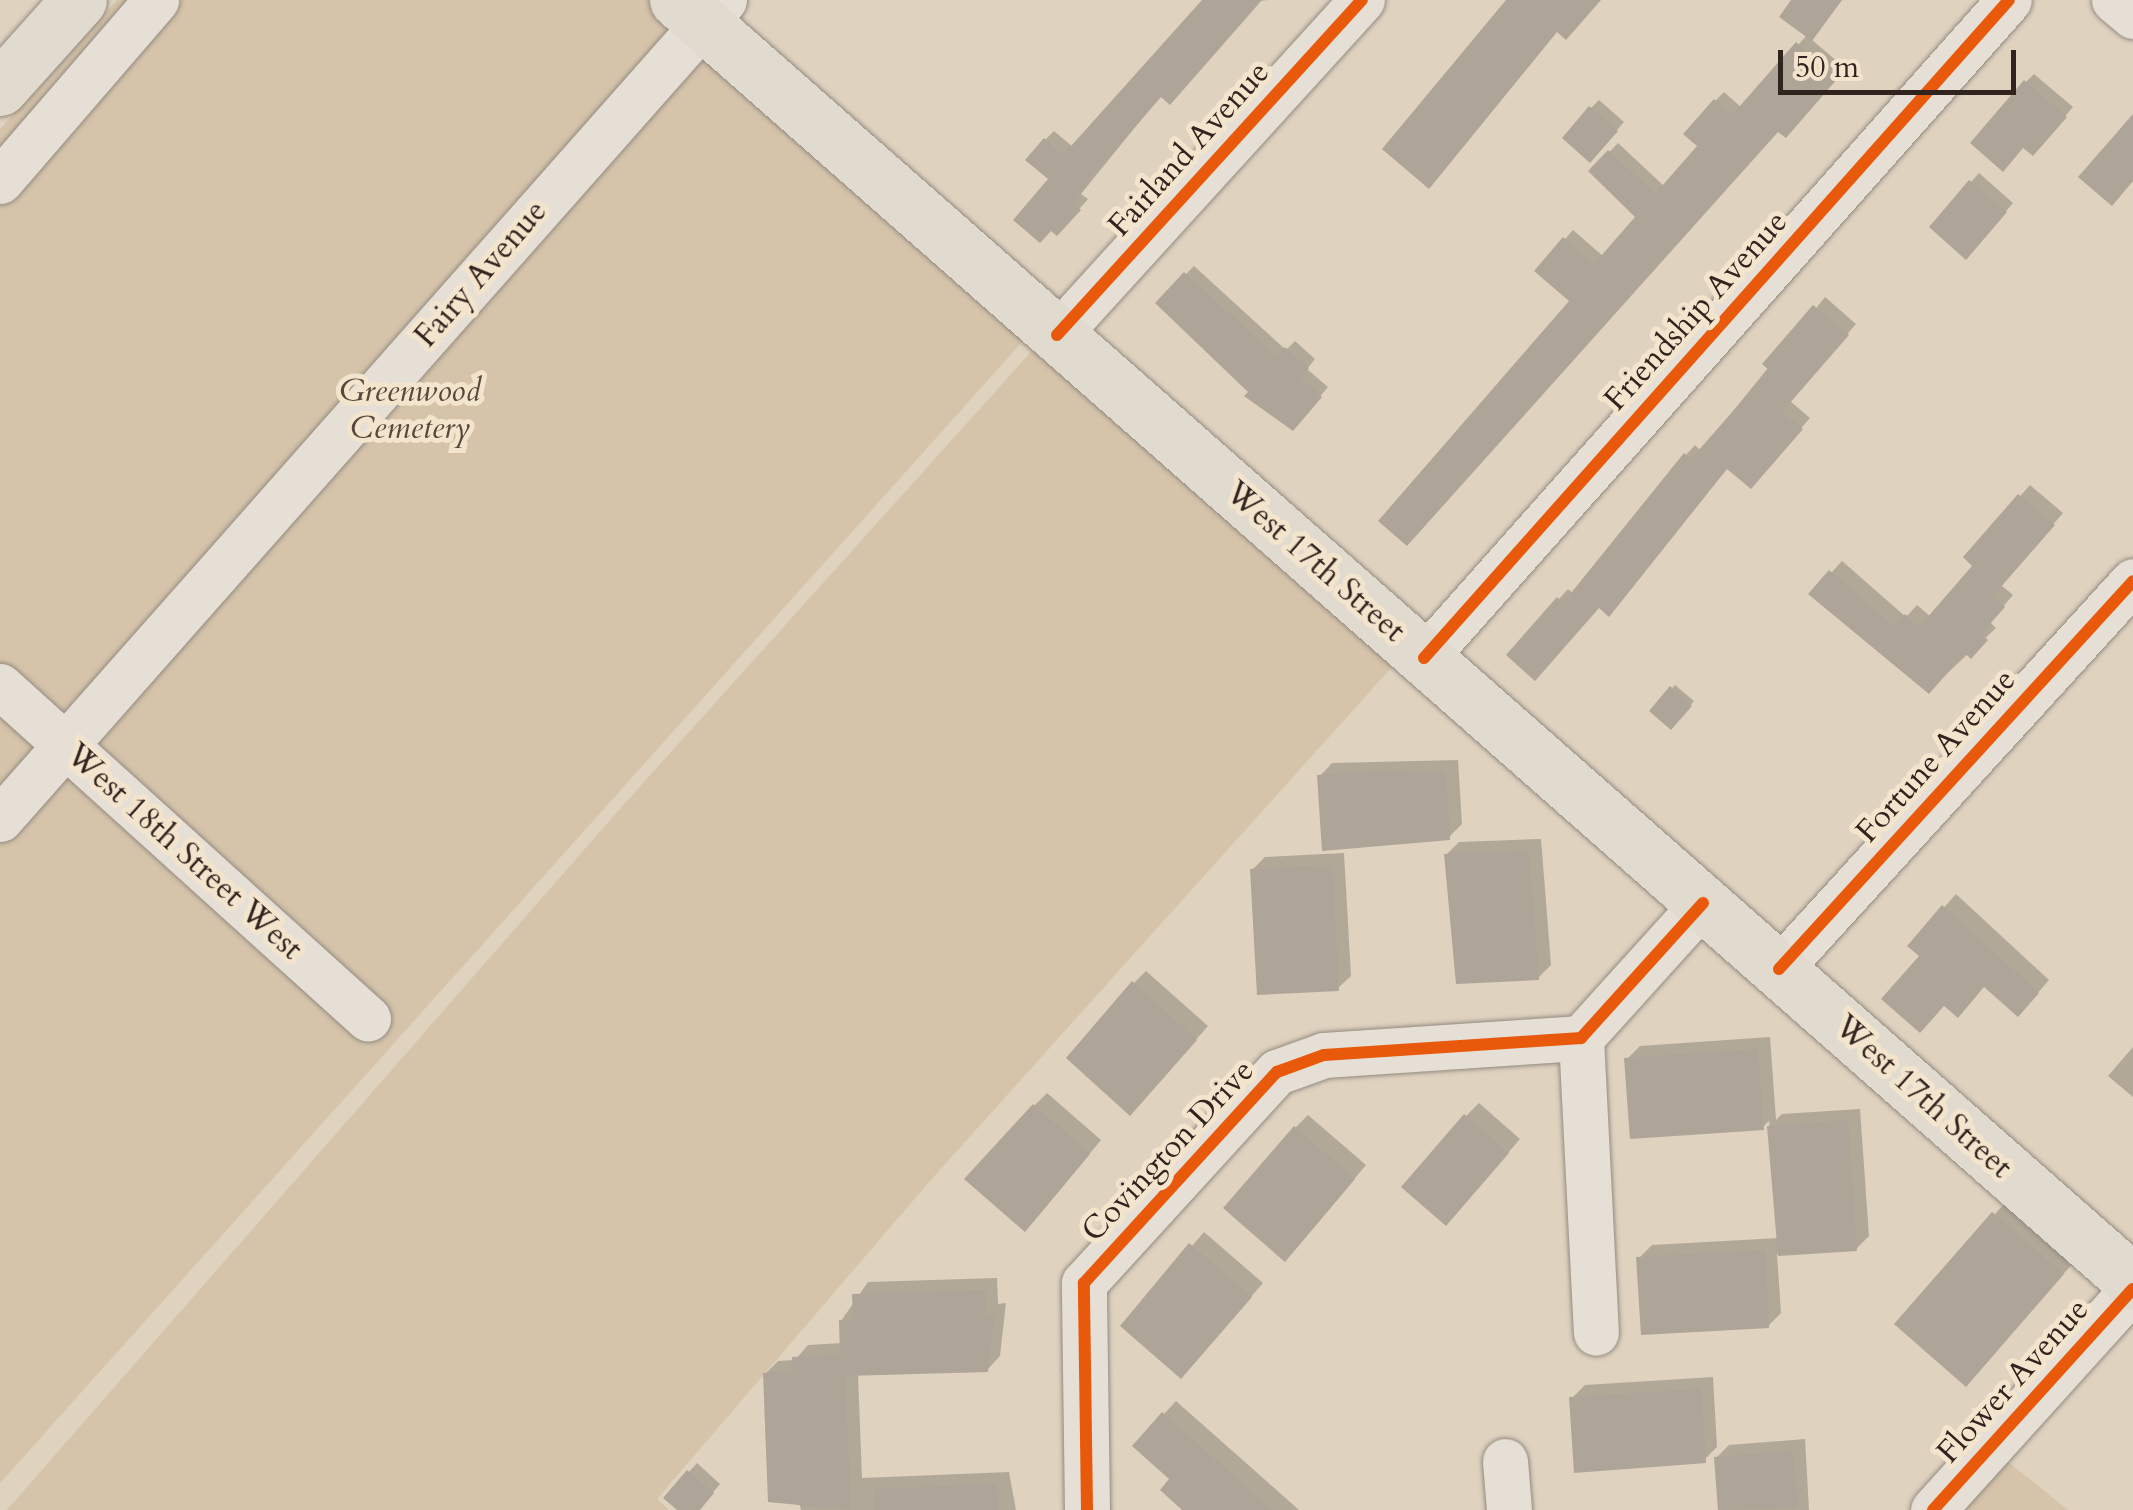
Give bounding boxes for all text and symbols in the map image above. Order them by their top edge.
scale bar [1783,30,2020,92]
text: 50 m [1795,47,1859,88]
street label: Fairland Avenue [1100,54,1278,244]
street label: Fairy Avenue [407,193,555,355]
street label: Friendship Avenue [1596,203,1796,419]
park label: Greenwood Cemetery [339,373,481,448]
street label: West 17th Street [1217,474,1413,650]
street label: Fortune Avenue [1848,661,2024,851]
street label: West 18th Street West [58,736,310,968]
street label: West 17th Street [1826,1007,2020,1187]
street label: Covington Drive [1074,1052,1262,1250]
street label: Flower Avenue [1929,1291,2097,1471]

